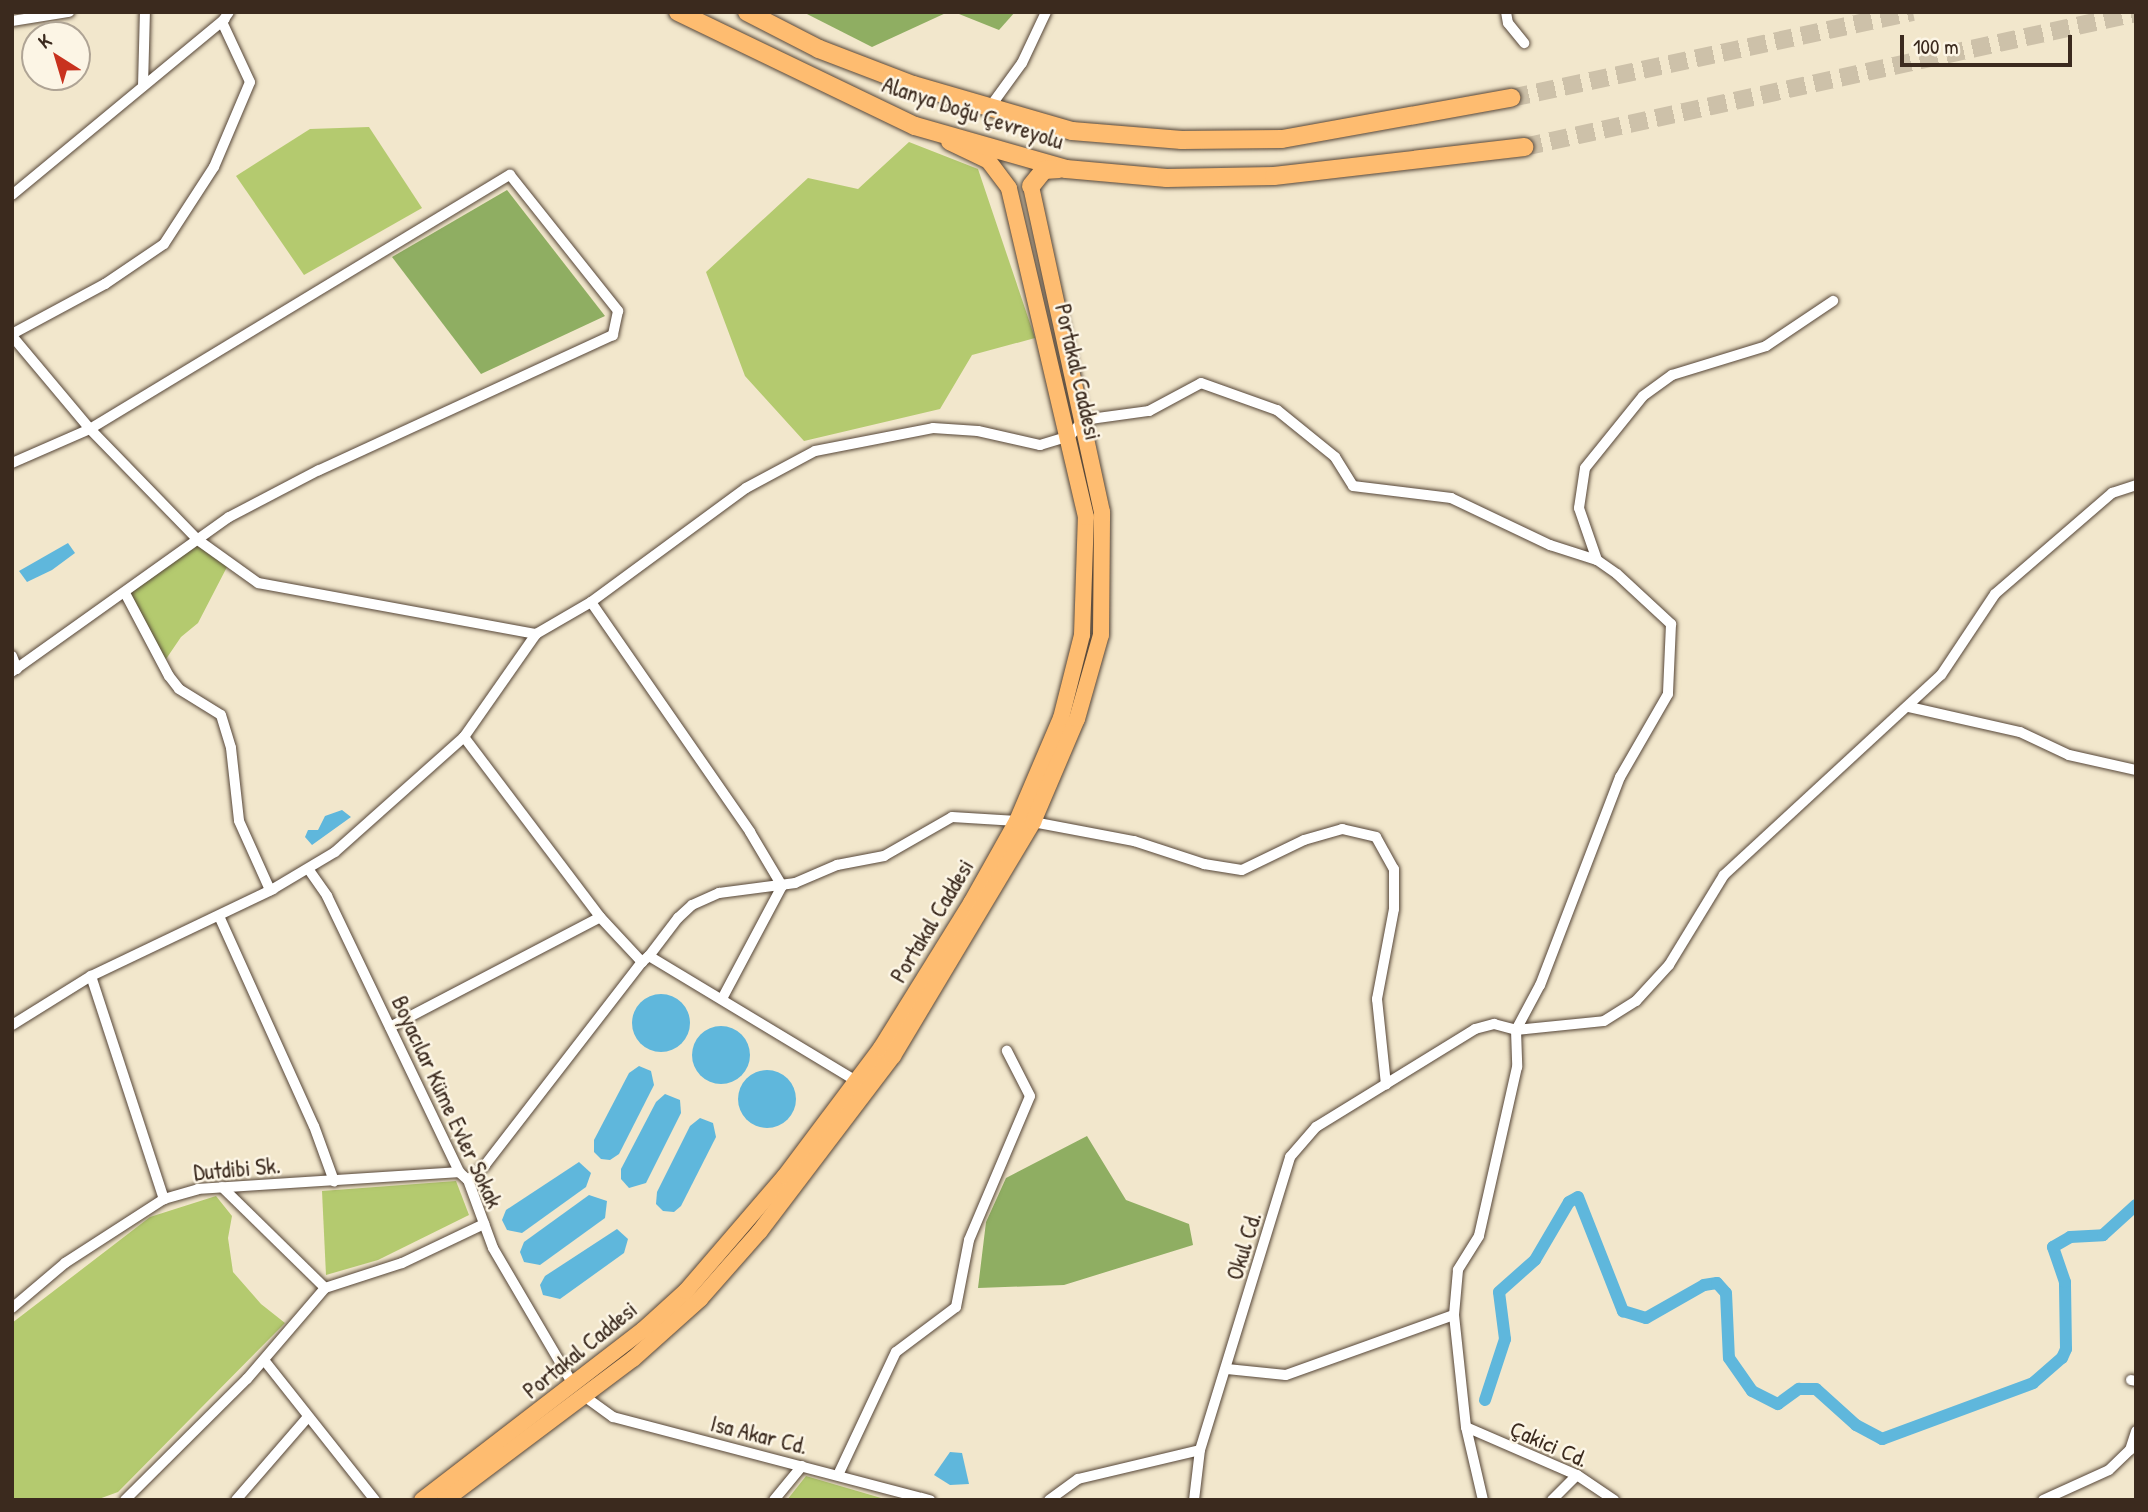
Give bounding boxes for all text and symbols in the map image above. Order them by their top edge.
north arrow [21,21,91,91]
scale bar [1903,21,2074,65]
text: K [33,27,56,54]
text: 100 m [1913,32,1959,61]
street label: Alanya Doğu Çevreyolu [879,71,1067,155]
street label: Portakal Caddesi [1049,301,1107,443]
street label: Portakal Caddesi [884,854,980,988]
street label: Boyacılar Küme Evler Sokak [386,991,508,1213]
street label: Dutdibi Sk. [192,1151,282,1187]
street label: Okul Cd. [1221,1209,1267,1283]
street label: Portakal Caddesi [517,1296,643,1404]
street label: Isa Akar Cd. [708,1410,810,1460]
street label: Çakici Cd. [1506,1415,1592,1473]

